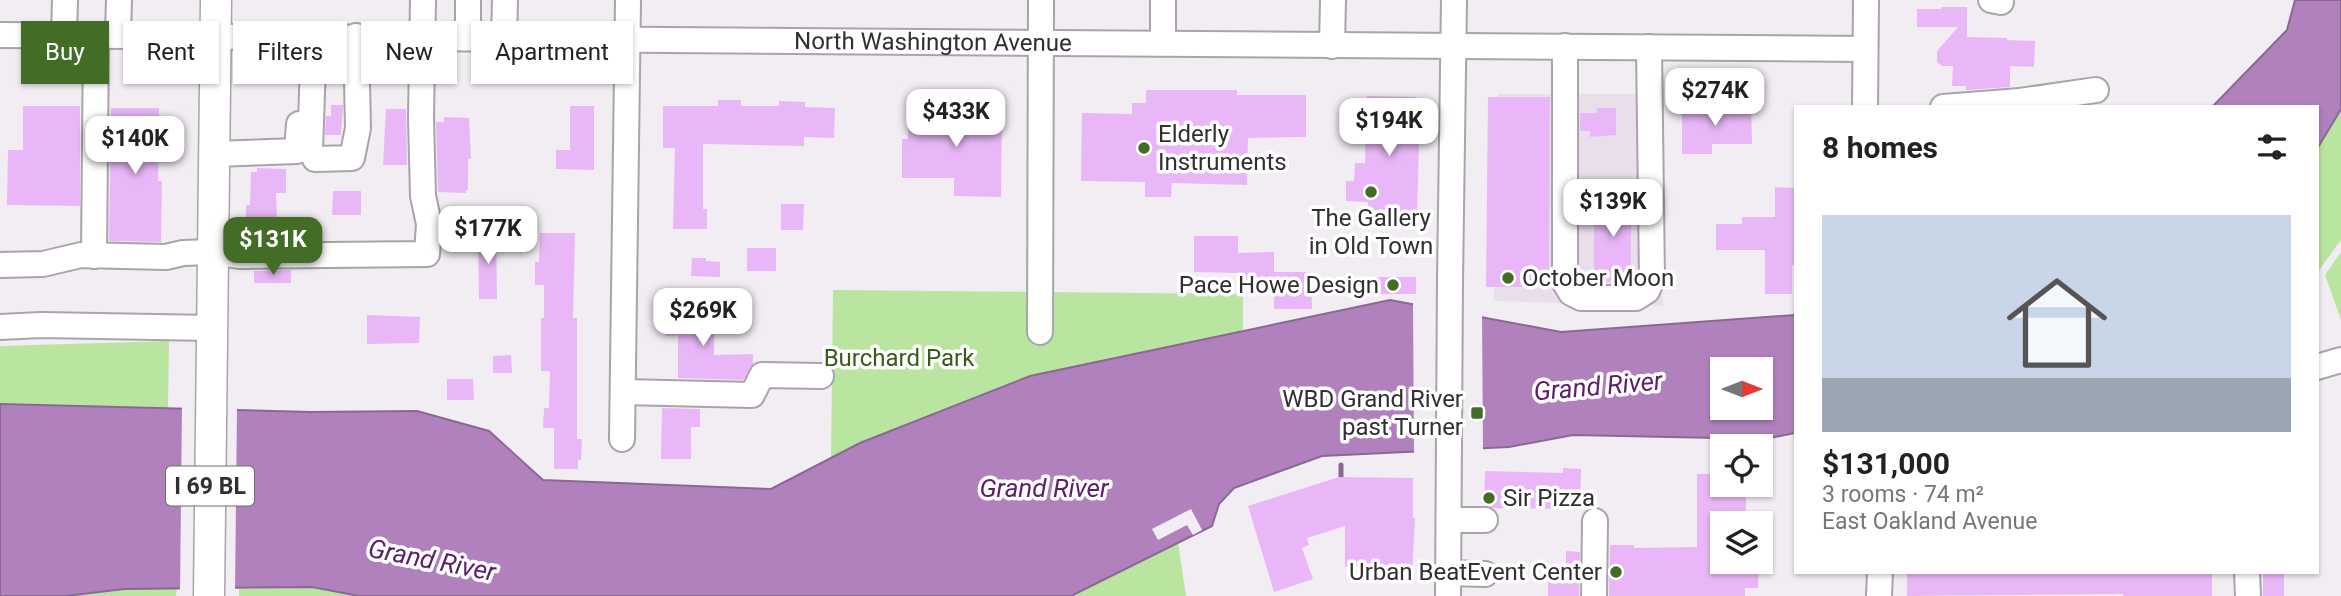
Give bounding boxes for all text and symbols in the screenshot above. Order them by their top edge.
chip: Buy [21,21,109,84]
chip: Rent [123,21,219,84]
chip: Filters [233,21,347,84]
chip: New [361,21,457,84]
chip: Apartment [471,21,633,84]
street label: North Washington Avenue [794,27,1072,57]
pin: $274K [1666,68,1764,128]
text: $274K [1681,77,1749,104]
pin: $433K [907,90,1005,149]
text: $433K [922,98,990,125]
pin: $194K [1340,99,1438,158]
text: $194K [1355,107,1423,134]
pin: $140K [86,116,184,176]
place label: Elderly Instruments [1158,120,1287,176]
text: $140K [101,125,169,152]
icon: filters [2253,128,2291,166]
text: 8 homes [1822,130,1938,165]
marker: Elderly Instruments [1136,140,1152,156]
pin: $139K [1564,180,1662,239]
marker: The Gallery in Old Town [1363,184,1379,200]
text: $139K [1579,188,1647,215]
place label: The Gallery in Old Town [1309,204,1433,260]
pin: $177K [439,206,537,266]
text: $177K [454,215,522,242]
pin: $131K [224,218,322,277]
text: $131K [239,226,307,253]
icon: home [1994,260,2120,386]
place label: October Moon [1522,264,1674,292]
marker: October Moon [1500,270,1516,286]
place label: Pace Howe Design [1179,271,1379,299]
marker: Pace Howe Design [1385,277,1401,293]
pin: $269K [654,288,752,348]
text: $269K [669,297,737,324]
park label: Burchard Park [824,344,975,372]
north arrow [1710,357,1773,420]
map controls [1710,357,1773,574]
water label: Grand River [1532,365,1665,407]
place label: WBD Grand River past Turner [1282,385,1463,441]
marker: WBD Grand River past Turner [1469,405,1485,421]
button: locate [1710,434,1773,497]
text: $131,000 [1822,446,1950,481]
road number: I 69 BL [166,466,254,506]
water label: Grand River [979,473,1110,503]
text: 3 rooms · 74 m² [1822,481,1984,508]
place label: Sir Pizza [1503,484,1595,512]
marker: Sir Pizza [1481,490,1497,506]
text: East Oakland Avenue [1822,508,2037,535]
button: layers [1710,511,1773,574]
water label: Grand River [366,533,500,587]
place label: Urban BeatEvent Center [1349,558,1602,586]
marker: Urban BeatEvent Center [1608,564,1624,580]

